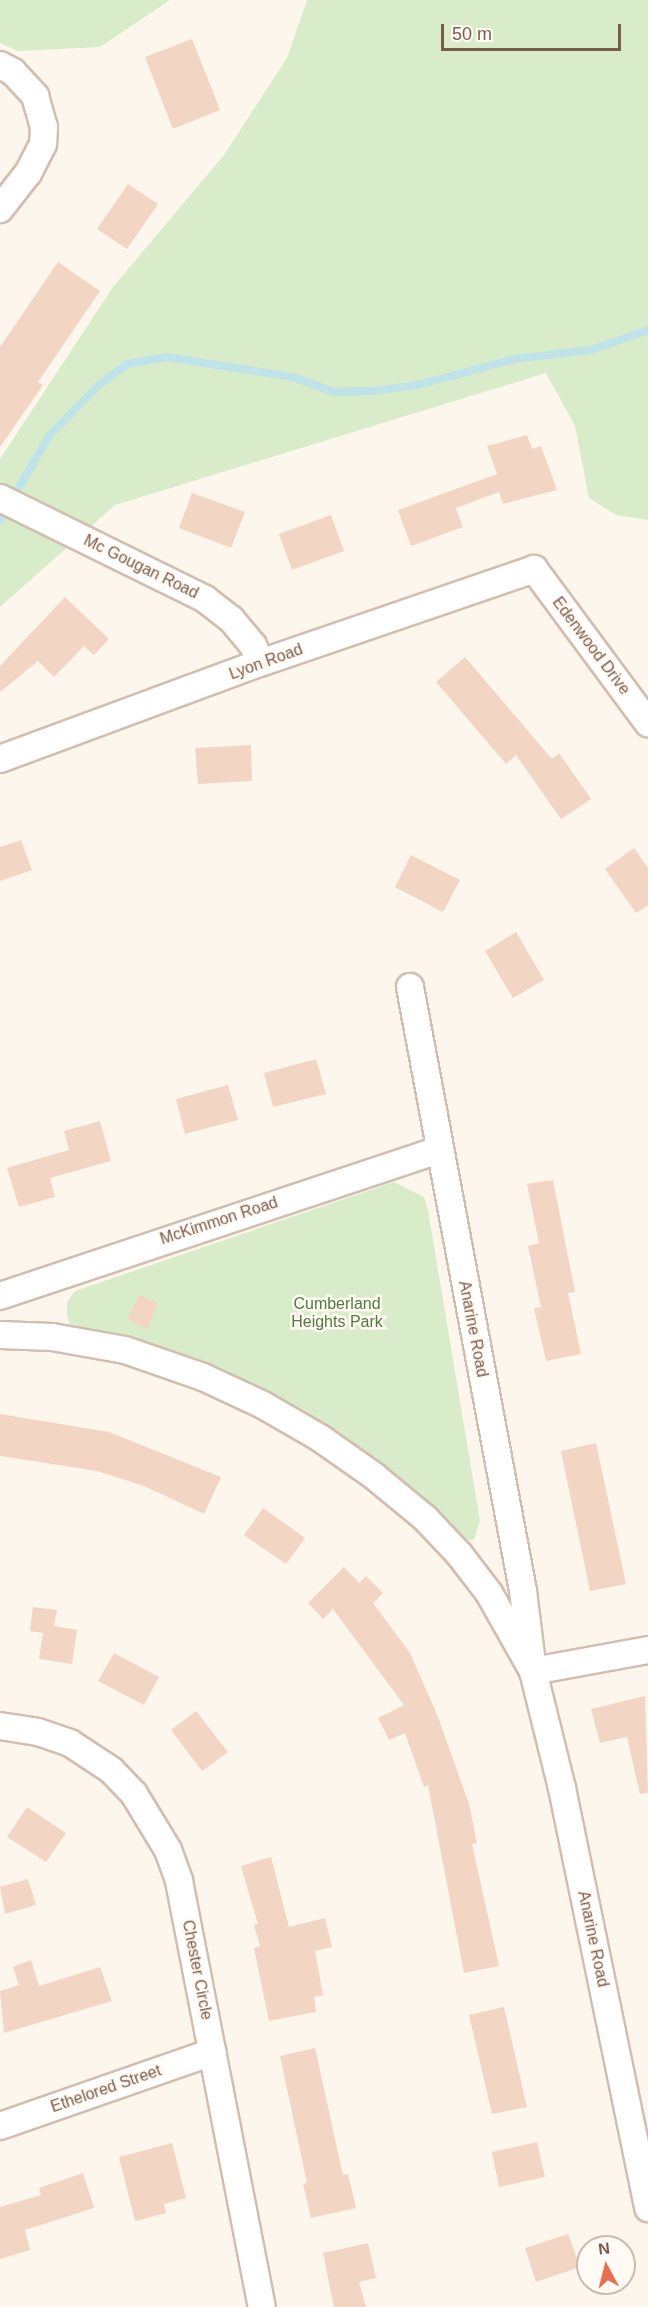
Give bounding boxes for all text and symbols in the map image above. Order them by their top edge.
scale bar [444,12,624,50]
text: 50 m [452,24,492,44]
street label: Mc Gougan Road [80,531,202,603]
street label: Edenwood Drive [548,593,634,699]
street label: Lyon Road [227,640,305,684]
street label: McKimmon Road [158,1193,280,1249]
street label: Anarine Road [454,1279,492,1379]
park label: Cumberland Heights Park [291,1294,383,1332]
street label: Anarine Road [573,1889,613,1989]
street label: Chester Circle [178,1918,216,2022]
street label: Ethelored Street [48,2061,164,2117]
north arrow [576,2235,636,2295]
text: N [597,2239,611,2258]

